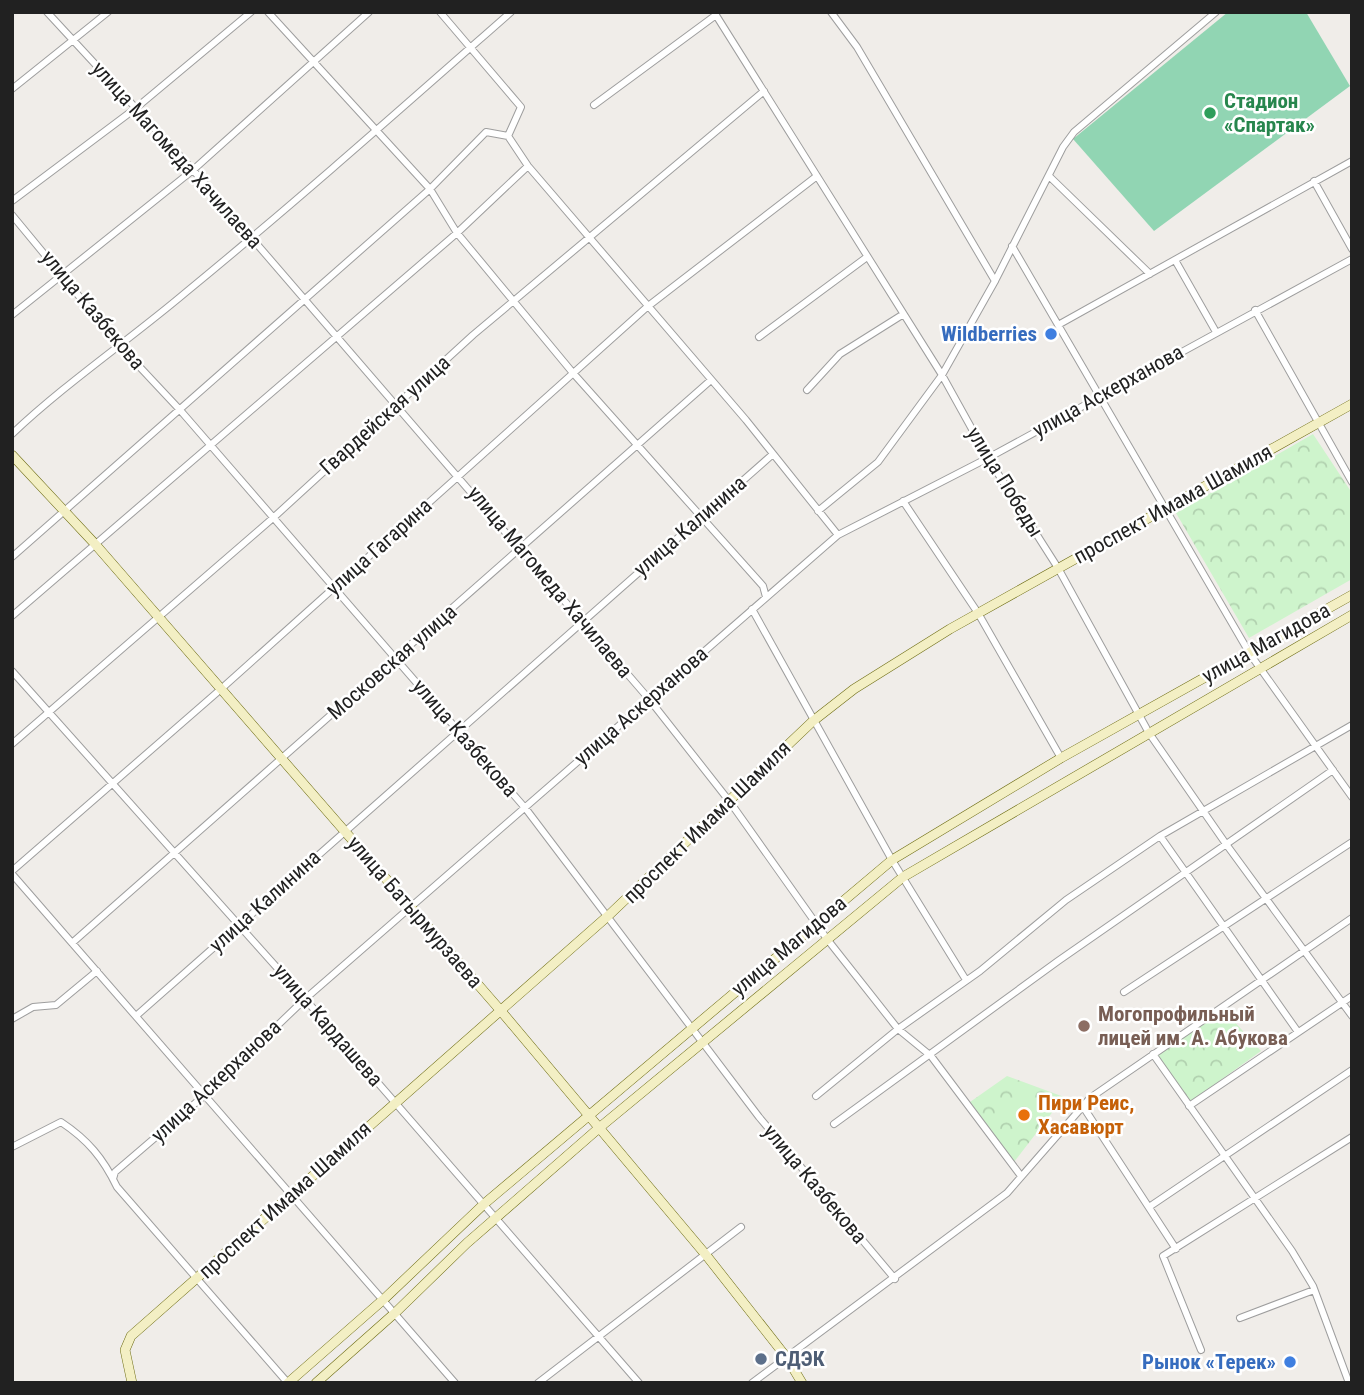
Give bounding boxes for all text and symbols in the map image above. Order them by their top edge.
street label: улица Магомеда Хачилаева [87,57,267,253]
place label: Стадион «Спартак» [1224,89,1315,137]
marker: Стадион «Спартак» [1202,105,1218,121]
street label: улица Казбекова [36,246,150,374]
place label: Wildberries [941,322,1037,346]
marker: Wildberries [1043,326,1059,342]
street label: улица Аскерханова [1028,340,1188,442]
street label: Гвардейская улица [315,350,455,480]
street label: улица Победы [962,423,1048,541]
street label: проспект Имама Шамиля [1070,439,1276,569]
street label: улица Калинина [629,471,751,581]
street label: улица Магомеда Хачилаева [463,481,637,683]
street label: улица Гагарина [321,493,437,601]
street label: улица Магидова [1198,598,1334,688]
street label: Московская улица [323,600,461,724]
street label: улица Аскерханова [570,642,712,770]
street label: улица Казбекова [407,674,523,802]
street label: проспект Имама Шамиля [618,736,796,908]
street label: улица Батырмурзаева [343,831,487,993]
street label: улица Калинина [205,845,325,957]
street label: улица Магидова [727,891,851,1001]
street label: улица Кардашева [268,959,388,1091]
place label: Могопрофильный лицей им. А. Абукова [1098,1002,1288,1050]
street label: улица Аскерханова [146,1015,286,1147]
marker: Могопрофильный лицей им. А. Абукова [1076,1018,1092,1034]
place label: Пири Реис, Хасавюрт [1038,1091,1134,1139]
marker: Пири Реис, Хасавюрт [1016,1107,1032,1123]
street label: проспект Имама Шамиля [194,1116,376,1284]
street label: улица Казбекова [758,1120,872,1248]
place label: СДЭК [775,1347,825,1371]
place label: Рынок «Терек» [1142,1350,1276,1374]
marker: СДЭК [753,1351,769,1367]
marker: Рынок «Терек» [1282,1354,1298,1370]

